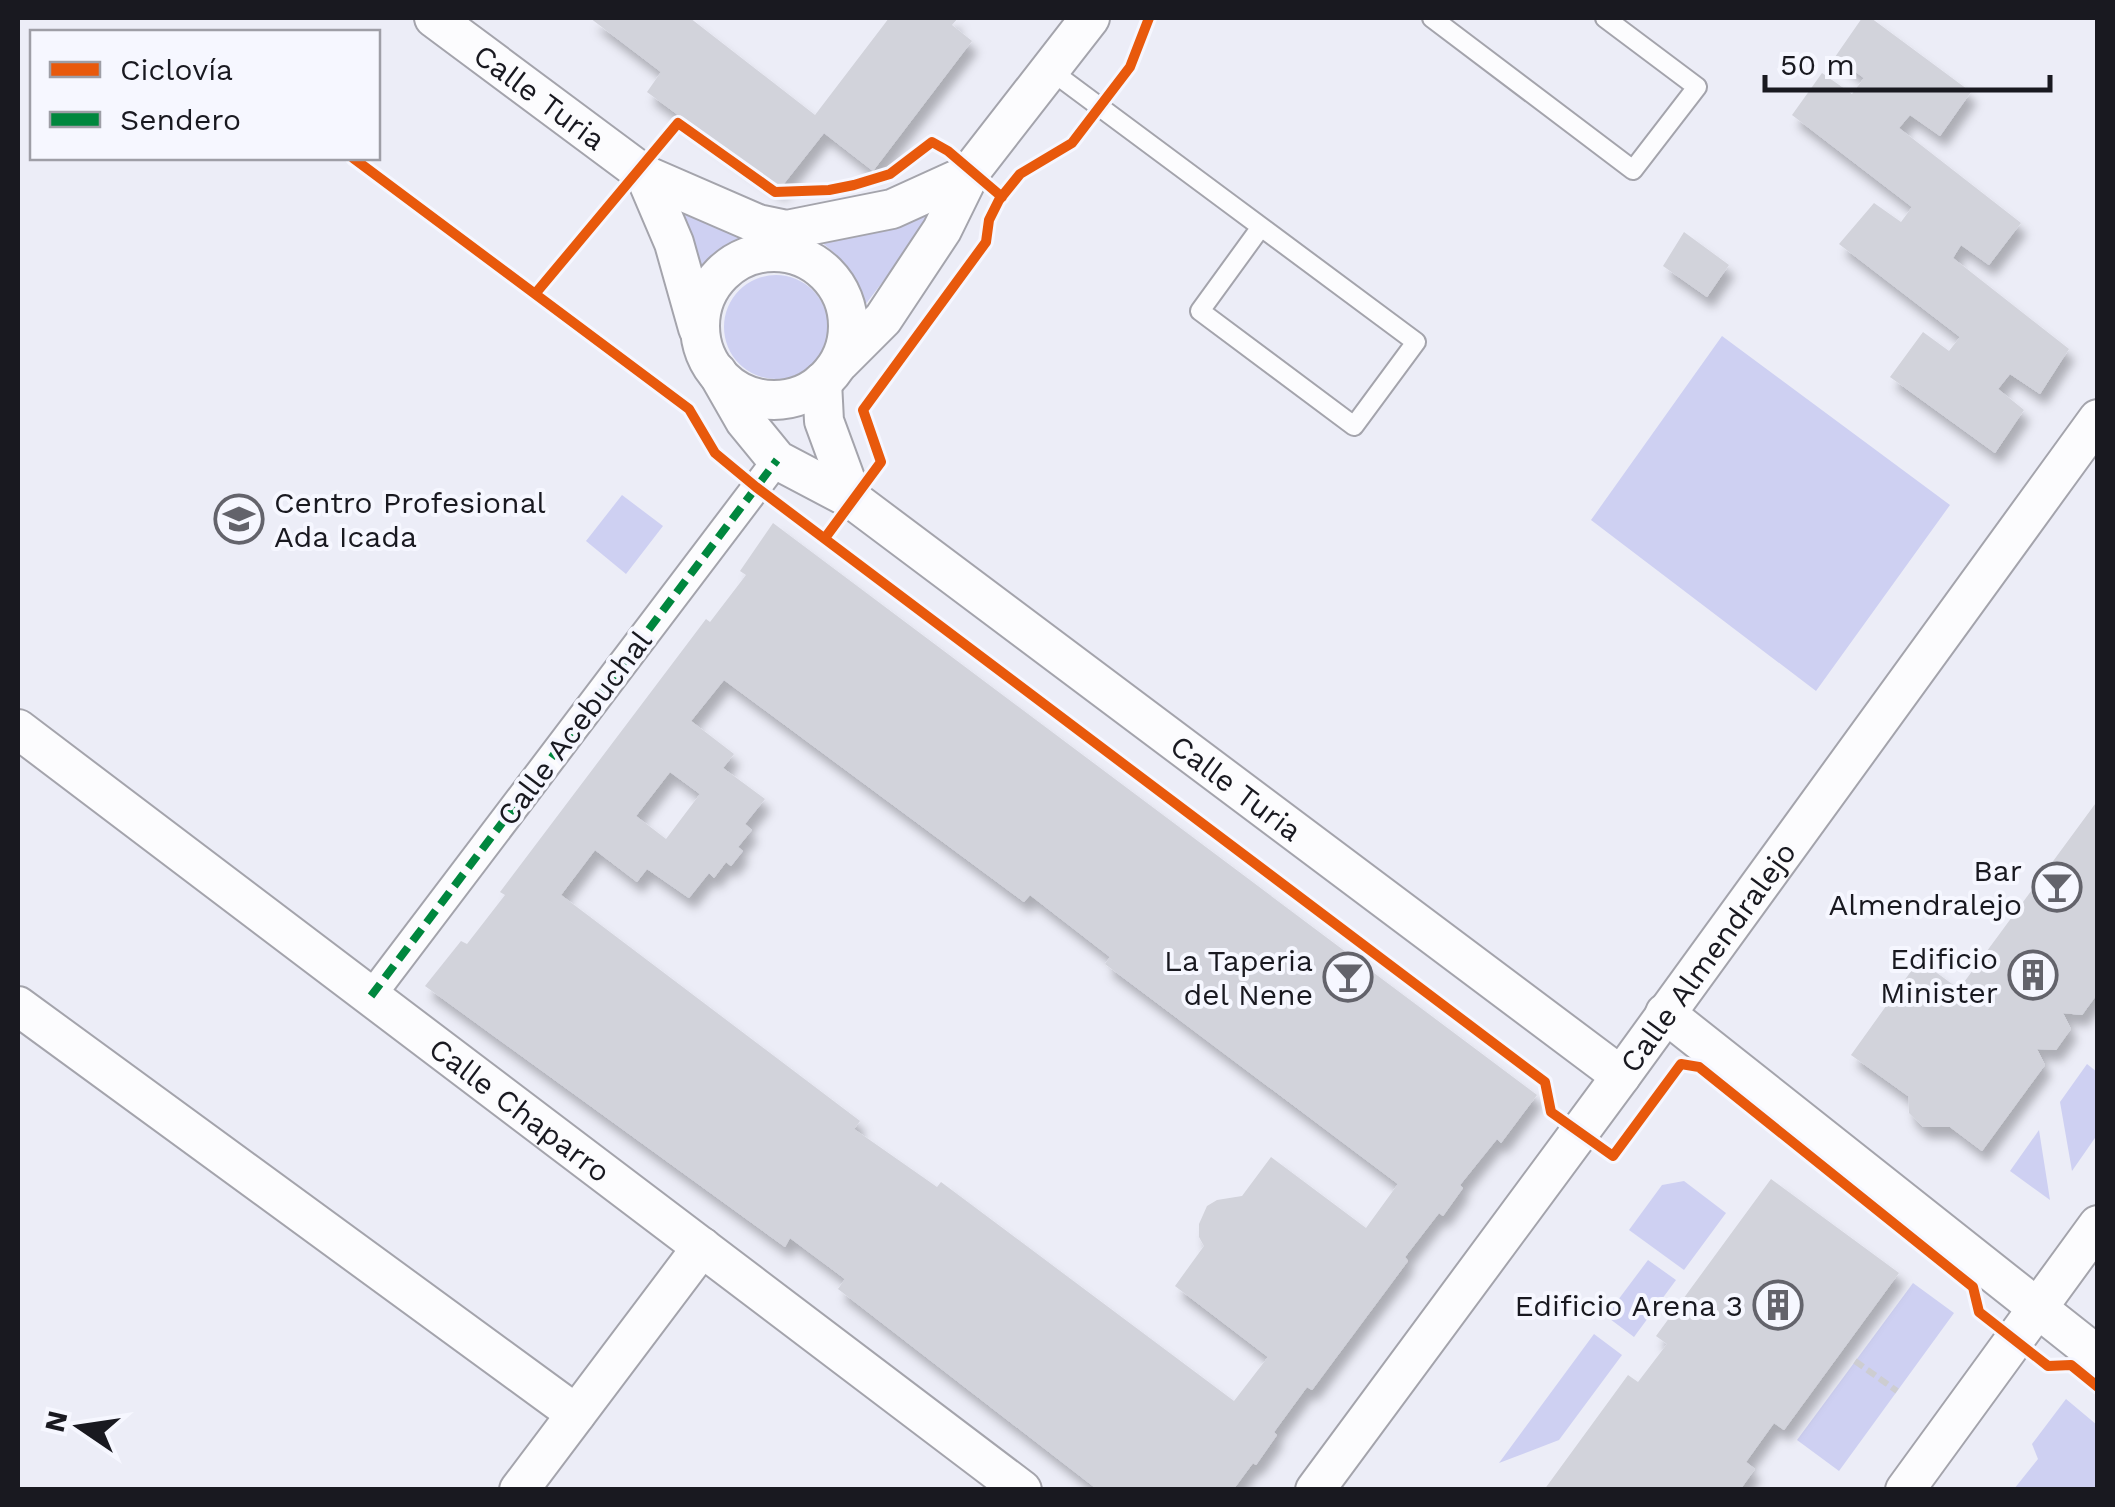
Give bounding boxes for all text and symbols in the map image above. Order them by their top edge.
legend [30,30,380,160]
scale bar [1765,30,2050,92]
street label: Calle Turia [467,37,612,157]
text: 50 m [1780,47,1855,82]
text: Ciclovía [120,52,233,87]
text: Sendero [120,102,241,137]
place label: Centro Profesional Ada Icada [274,485,546,554]
school or university icon: Centro Profesional Ada Icada [213,493,265,545]
street label: Calle Acebuchal [489,624,659,832]
street label: Calle Turia [1164,727,1309,848]
street label: Calle Almendralejo [1612,835,1803,1079]
place label: Bar Almendralejo [1828,853,2022,922]
bar icon: Bar Almendralejo [2031,861,2083,913]
place label: Edificio Minister [1880,941,1998,1010]
place label: La Taperia del Nene [1164,943,1313,1012]
building icon: Edificio Minister [2007,949,2059,1001]
bar icon: La Taperia del Nene [1322,951,1374,1003]
street label: Calle Chaparro [423,1030,617,1189]
building icon: Edificio Arena 3 [1752,1279,1804,1331]
place label: Edificio Arena 3 [1515,1288,1743,1323]
north arrow [30,1377,130,1477]
text: N [38,1408,75,1435]

